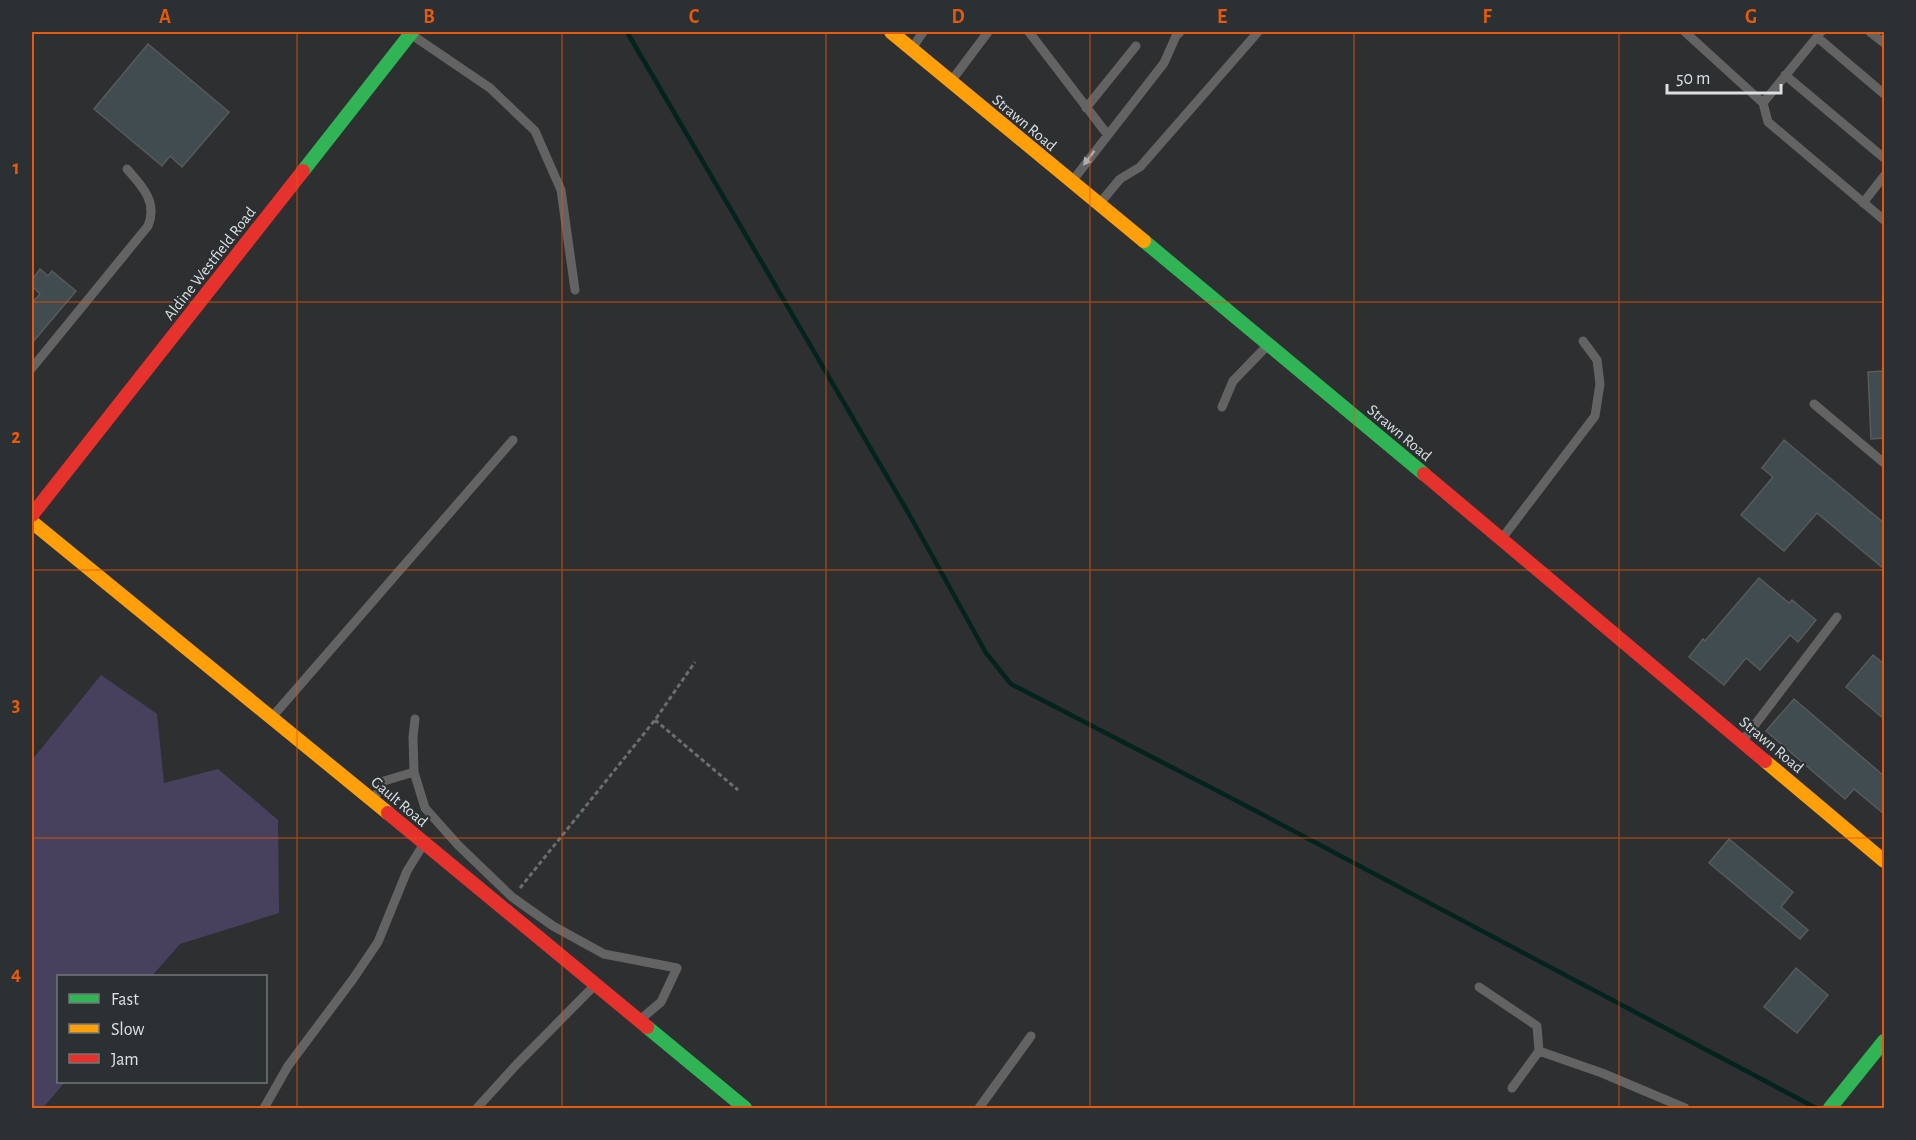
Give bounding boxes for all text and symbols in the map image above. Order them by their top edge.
text: A [159,7,171,27]
text: B [423,7,435,27]
text: C [689,7,700,27]
text: D [951,7,965,27]
text: E [1217,7,1227,27]
text: F [1482,7,1492,27]
text: G [1745,7,1757,27]
scale bar [1667,57,1781,95]
text: 50 m [1676,70,1710,88]
street label: Strawn Road [989,91,1060,154]
one-way arrow [1083,150,1096,166]
text: 1 [12,158,20,178]
street label: Aldine Westfield Road [161,204,259,323]
street label: Strawn Road [1364,401,1435,464]
text: 2 [11,427,21,447]
text: 3 [12,695,20,715]
street label: Strawn Road [1736,713,1807,776]
street label: Gault Road [368,774,431,830]
text: 4 [11,964,21,984]
legend [57,975,267,1083]
text: Fast [111,991,139,1009]
text: Slow [111,1021,144,1039]
text: Jam [111,1051,139,1069]

